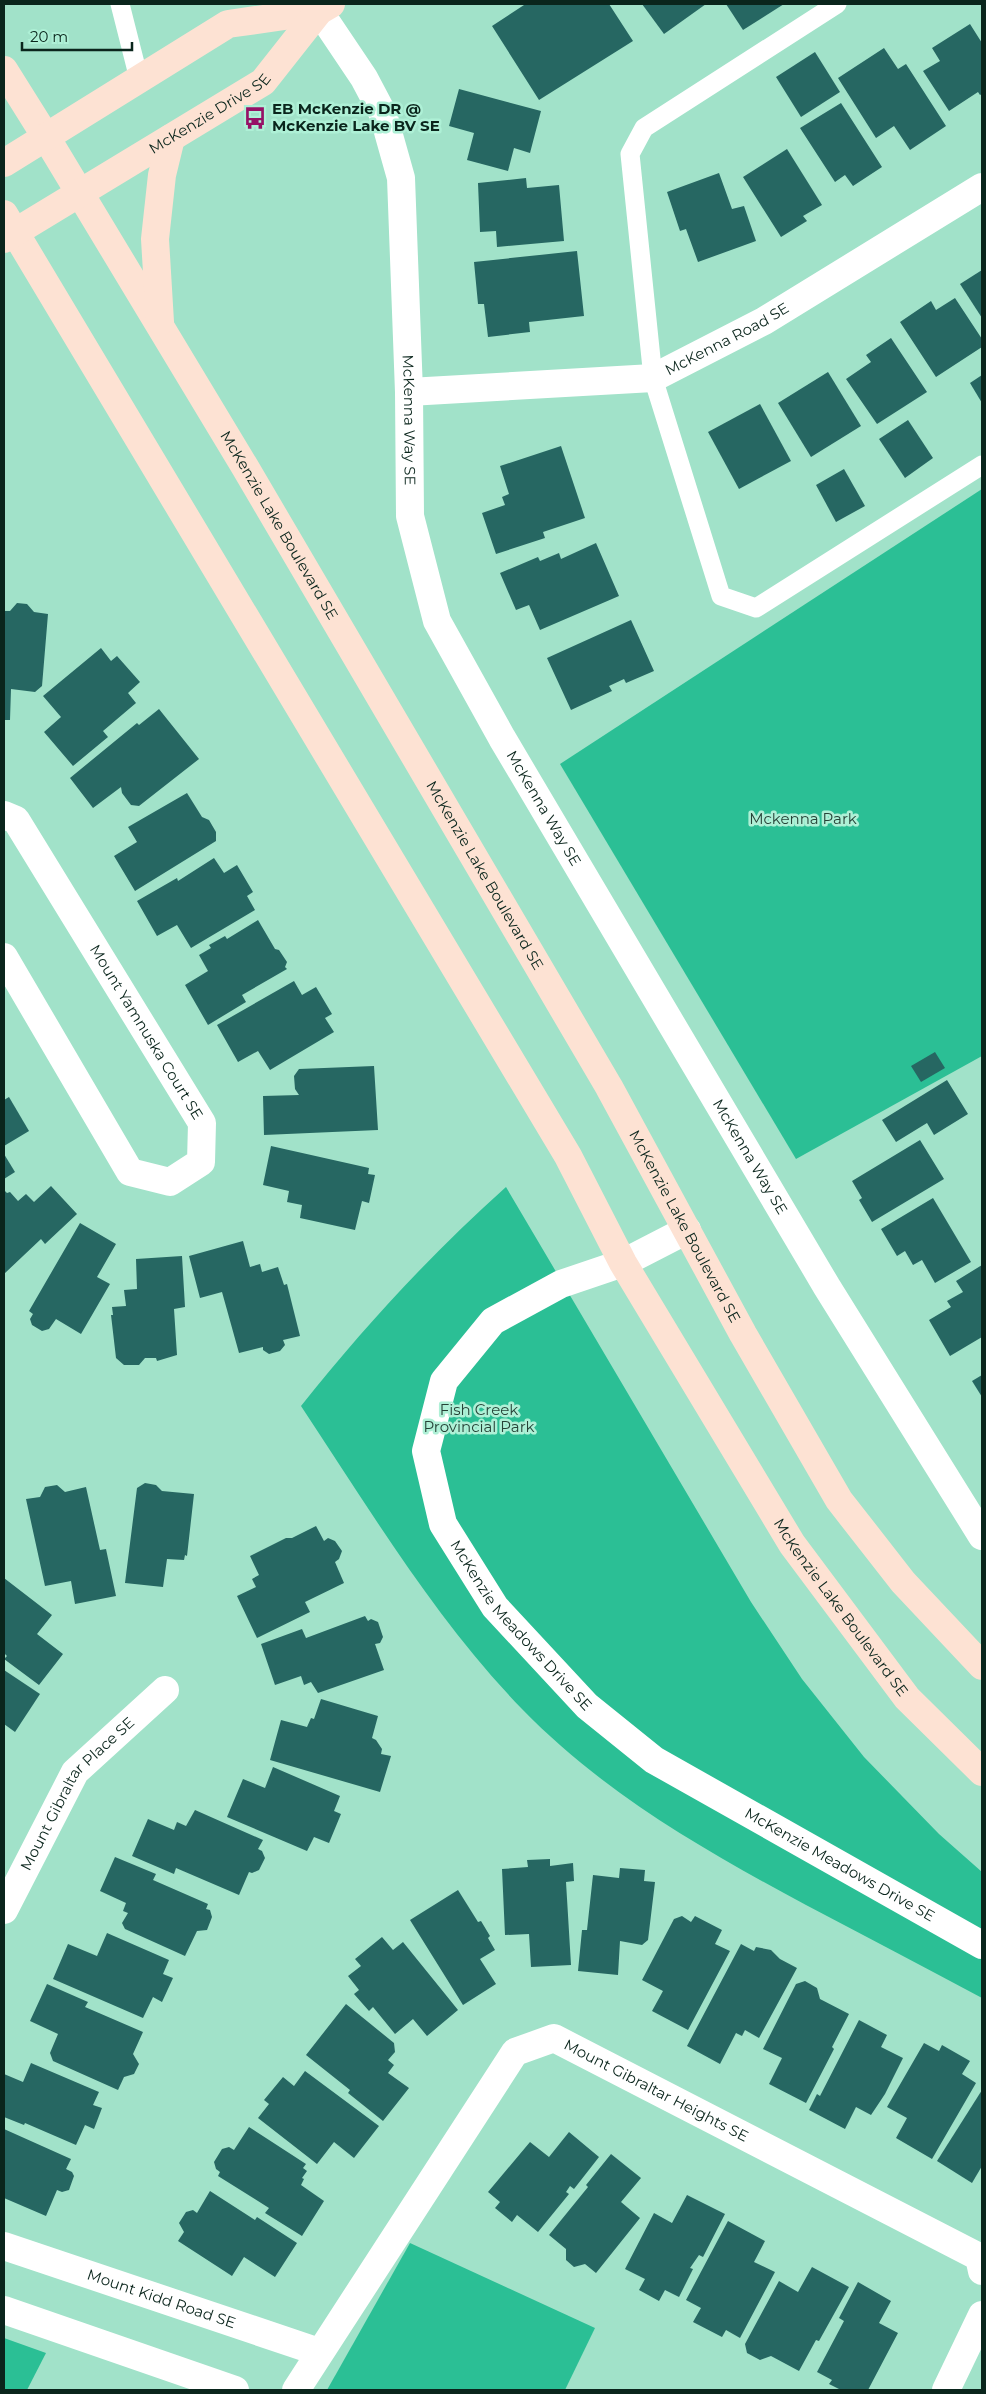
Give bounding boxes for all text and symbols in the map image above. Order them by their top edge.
scale bar [22,20,132,52]
text: 20 m [30,27,68,46]
street label: McKenzie Drive SE [145,70,275,158]
place label: EB McKenzie DR @ McKenzie Lake BV SE [272,99,440,135]
bus stop icon: EB McKenzie DR @ McKenzie Lake BV SE [242,105,268,131]
street label: McKenna Road SE [662,298,792,379]
street label: McKenna Way SE [399,354,420,486]
street label: McKenzie Lake Boulevard SE [216,427,343,623]
street label: McKenna Way SE [503,747,586,869]
street label: McKenzie Lake Boulevard SE [422,777,548,973]
park label: Mckenna Park [749,809,857,828]
street label: Mount Yamnuska Court SE [86,941,208,1123]
street label: McKenna Way SE [709,1095,792,1218]
street label: McKenzie Lake Boulevard SE [625,1127,745,1326]
park label: Fish Creek Provincial Park [423,1400,535,1436]
street label: McKenzie Lake Boulevard SE [770,1515,912,1700]
street label: McKenzie Meadows Drive SE [446,1536,596,1714]
street label: Mount Gibraltar Place SE [16,1713,138,1874]
street label: McKenzie Meadows Drive SE [742,1803,938,1926]
street label: Mount Gibraltar Heights SE [561,2035,752,2146]
street label: Mount Kidd Road SE [85,2265,238,2332]

